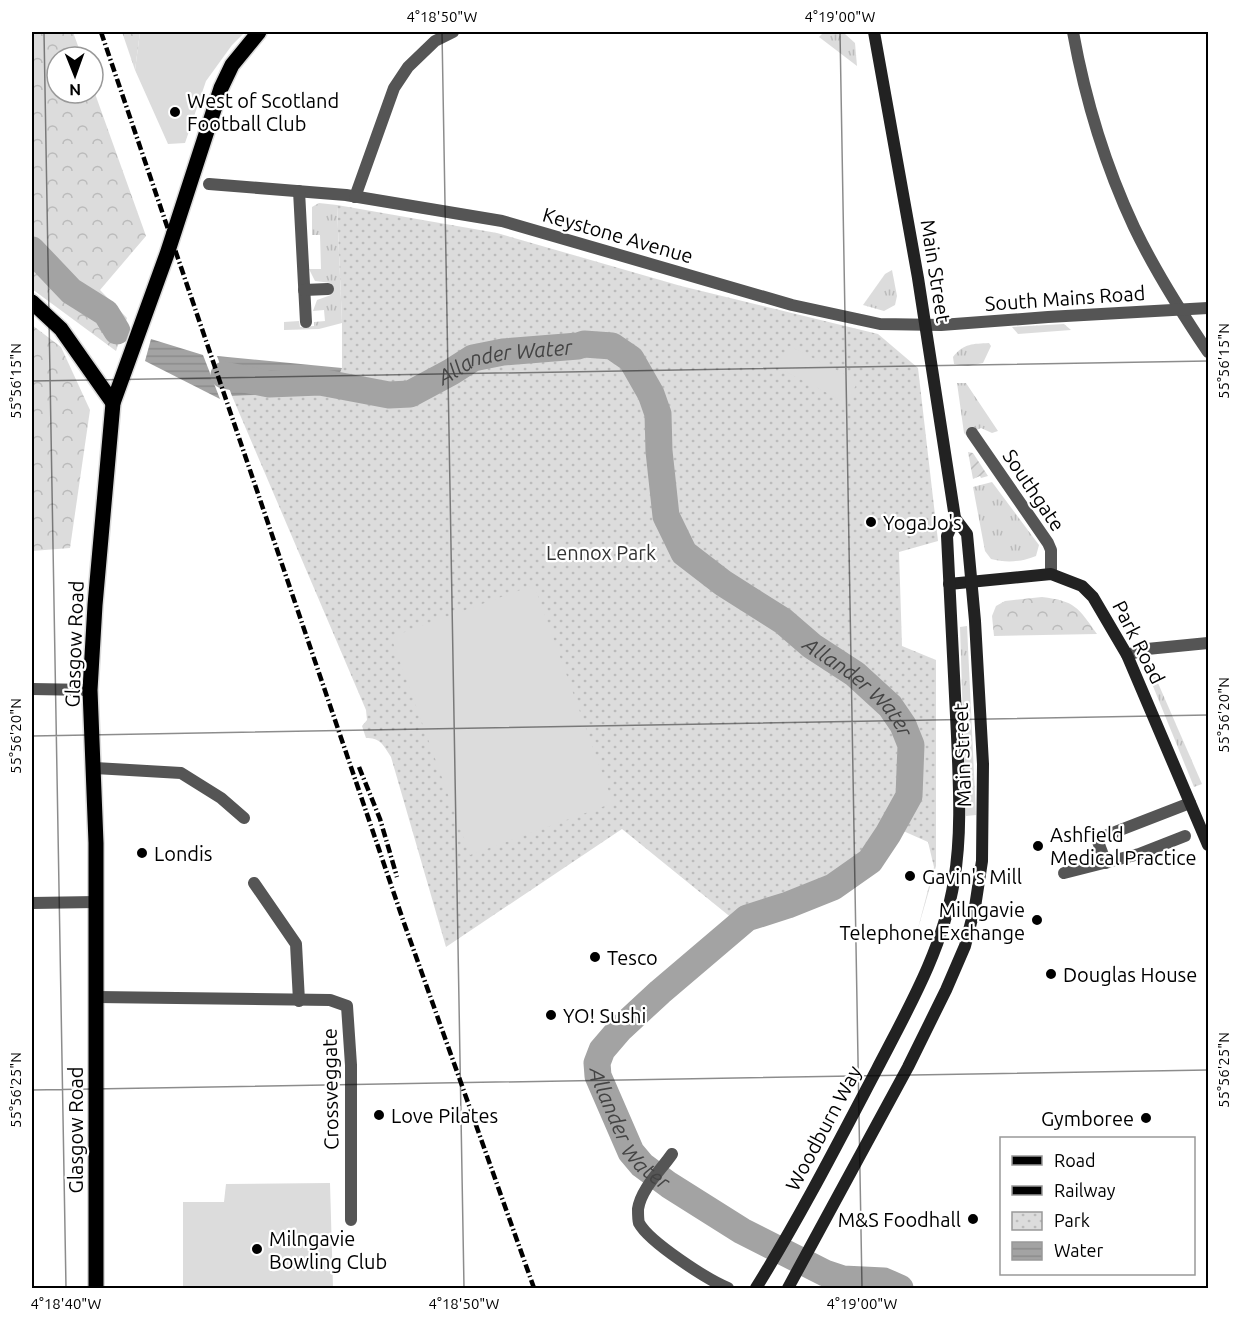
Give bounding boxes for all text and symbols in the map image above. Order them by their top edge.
text: 4°18'50"W [407,8,478,25]
text: 4°19'00"W [805,8,876,25]
north arrow [45,45,105,105]
text: N [69,81,81,99]
place label: West of Scotland Football Club [187,89,339,135]
marker: West of Scotland Football Club [168,105,182,119]
street label: Keystone Avenue [540,203,696,267]
street label: Main Street [916,218,956,324]
street label: South Mains Road [984,281,1146,315]
text: 55°56'15"N [1215,323,1232,399]
water label: Allander Water [433,334,574,389]
text: 55°56'15"N [7,343,24,419]
street label: Southgate [998,445,1070,535]
place label: YogaJo's [883,511,962,534]
marker: YogaJo's [864,515,878,529]
park label: Lennox Park [546,541,656,564]
street label: Glasgow Road [60,580,88,708]
street label: Park Road [1108,596,1170,688]
water label: Allander Water [798,631,918,740]
text: 55°56'20"N [1215,677,1232,753]
text: 55°56'20"N [7,698,24,774]
street label: Main Street [949,702,975,808]
place label: Ashfield Medical Practice [1050,823,1196,869]
marker: Ashfield Medical Practice [1031,839,1045,853]
place label: Londis [154,842,213,865]
marker: Londis [135,846,149,860]
place label: Gavin's Mill [922,865,1022,888]
marker: Gavin's Mill [903,869,917,883]
place label: Milngavie Telephone Exchange [839,898,1025,944]
marker: Milngavie Telephone Exchange [1030,913,1044,927]
place label: Tesco [607,946,658,969]
marker: Tesco [588,950,602,964]
place label: Douglas House [1063,963,1197,986]
marker: Douglas House [1044,967,1058,981]
place label: YO! Sushi [563,1004,646,1027]
marker: YO! Sushi [544,1008,558,1022]
street label: Crossveggate [317,1028,343,1150]
text: 55°56'25"N [1215,1032,1232,1108]
text: 55°56'25"N [7,1052,24,1128]
street label: Woodburn Way [780,1061,866,1194]
street label: Glasgow Road [64,1067,87,1193]
water label: Allander Water [585,1067,676,1194]
place label: Love Pilates [391,1104,498,1127]
place label: Gymboree [1041,1107,1134,1130]
marker: Love Pilates [372,1108,386,1122]
marker: Gymboree [1139,1111,1153,1125]
legend [1000,1137,1195,1275]
text: Road [1054,1150,1096,1170]
text: Railway [1054,1180,1116,1200]
place label: M&S Foodhall [838,1208,961,1231]
text: Park [1054,1210,1090,1230]
marker: M&S Foodhall [966,1212,980,1226]
place label: Milngavie Bowling Club [269,1227,387,1273]
text: Water [1054,1240,1104,1260]
marker: Milngavie Bowling Club [250,1242,264,1256]
text: 4°18'40"W [31,1295,102,1312]
text: 4°18'50"W [429,1295,500,1312]
text: 4°19'00"W [827,1295,898,1312]

